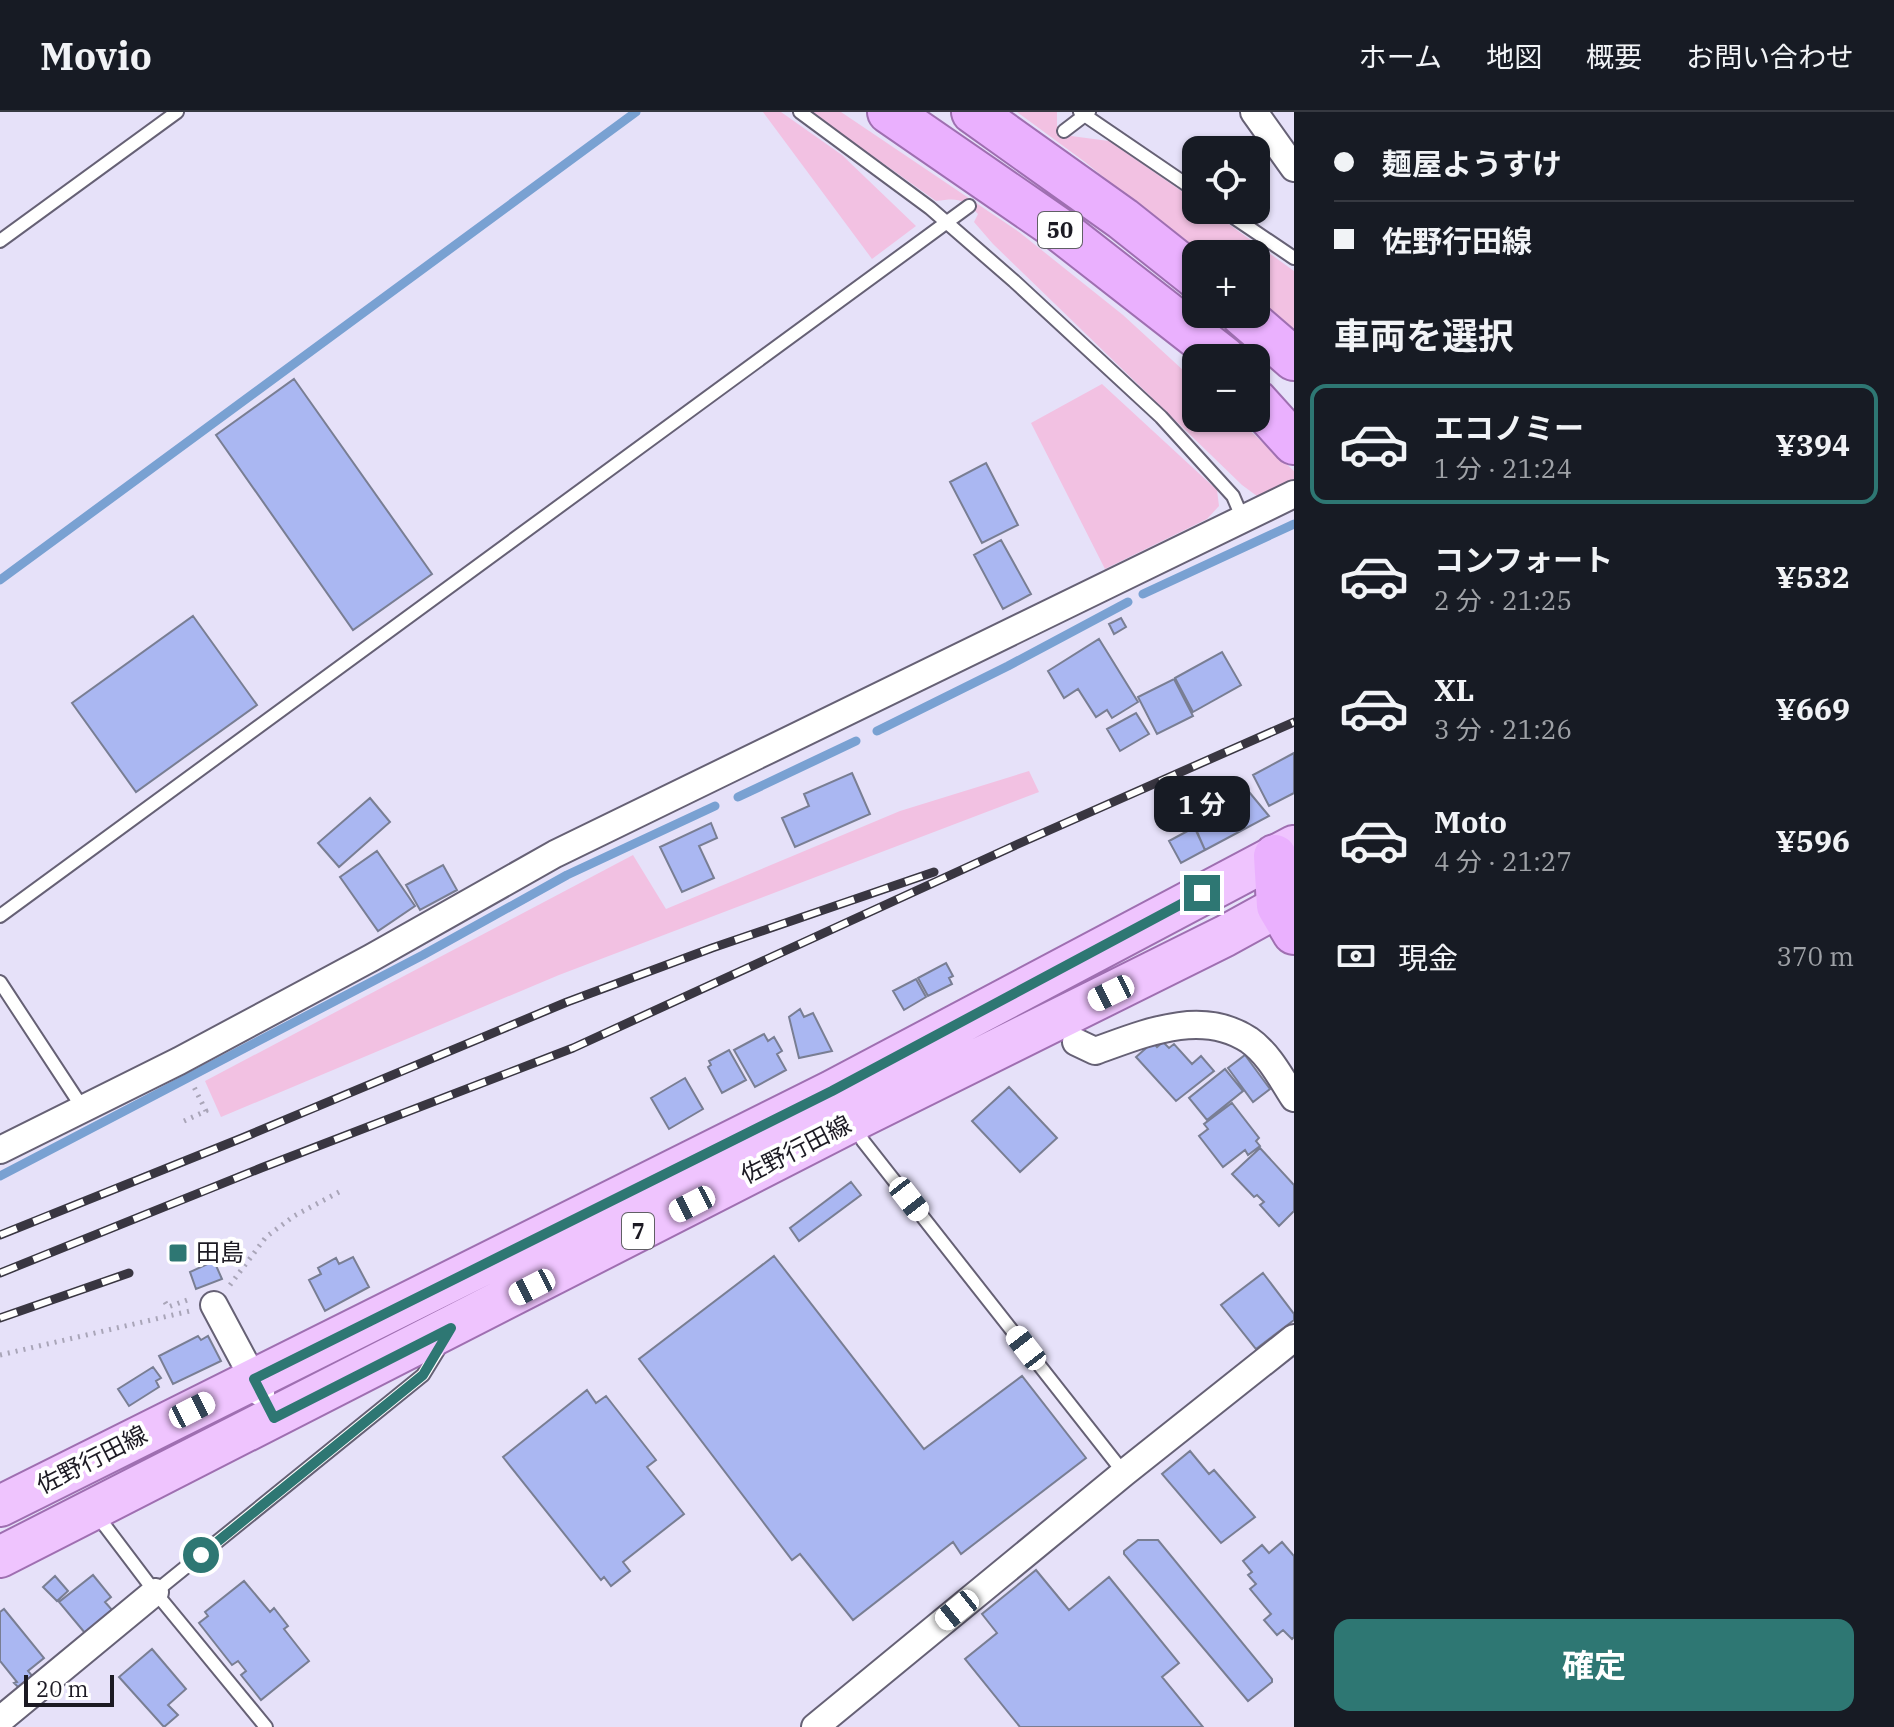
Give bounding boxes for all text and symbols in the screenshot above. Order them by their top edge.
text: Movio [40,31,152,80]
text: ホーム [1359,38,1442,75]
text: 地図 [1486,38,1542,75]
text: 概要 [1586,38,1642,75]
text: お問い合わせ [1686,38,1854,75]
map controls [1182,136,1270,432]
button: locate [1182,136,1270,224]
text: 麺屋ようすけ [1382,144,1562,183]
road number: 50 [1038,212,1082,248]
text: 佐野行田線 [1382,221,1532,260]
button: + [1182,240,1270,328]
text: 車両を選択 [1334,312,1514,359]
button: − [1182,344,1270,432]
icon: car [1338,408,1410,480]
text: エコノミー [1434,408,1584,447]
text: ¥394 [1776,425,1850,464]
text: 1 分 · 21:24 [1434,451,1572,485]
icon: car [1338,540,1410,612]
text: コンフォート [1434,540,1613,579]
text: ¥532 [1776,557,1850,596]
text: 2 分 · 21:25 [1434,583,1572,617]
text: XL [1434,670,1474,709]
icon: car [1338,672,1410,744]
text: ¥669 [1776,689,1850,728]
text: 3 分 · 21:26 [1434,712,1572,746]
callout: 1 分 [1154,777,1250,833]
text: 1 分 [1178,787,1226,821]
text: Moto [1434,802,1507,841]
icon: car [1338,804,1410,876]
text: ¥596 [1776,821,1850,860]
text: 4 分 · 21:27 [1434,844,1572,878]
route end [1184,875,1220,911]
icon: cash [1334,934,1378,978]
text: 現金 [1398,938,1458,977]
text: 370 m [1776,939,1854,973]
car [1084,972,1138,1014]
street label: 佐野行田線 [735,1108,856,1191]
car [885,1173,933,1225]
car [665,1182,719,1226]
road number: 7 [622,1213,654,1249]
place label: 田島 [196,1236,244,1268]
marker: 田島 [167,1242,189,1264]
car [505,1265,559,1309]
car [1002,1322,1050,1374]
car [165,1388,219,1432]
street label: 佐野行田線 [31,1418,152,1501]
route start [183,1537,219,1573]
car [931,1586,983,1634]
button: 確定 [1334,1619,1854,1711]
scale bar [24,1671,114,1707]
text: 20 m [36,1674,88,1703]

